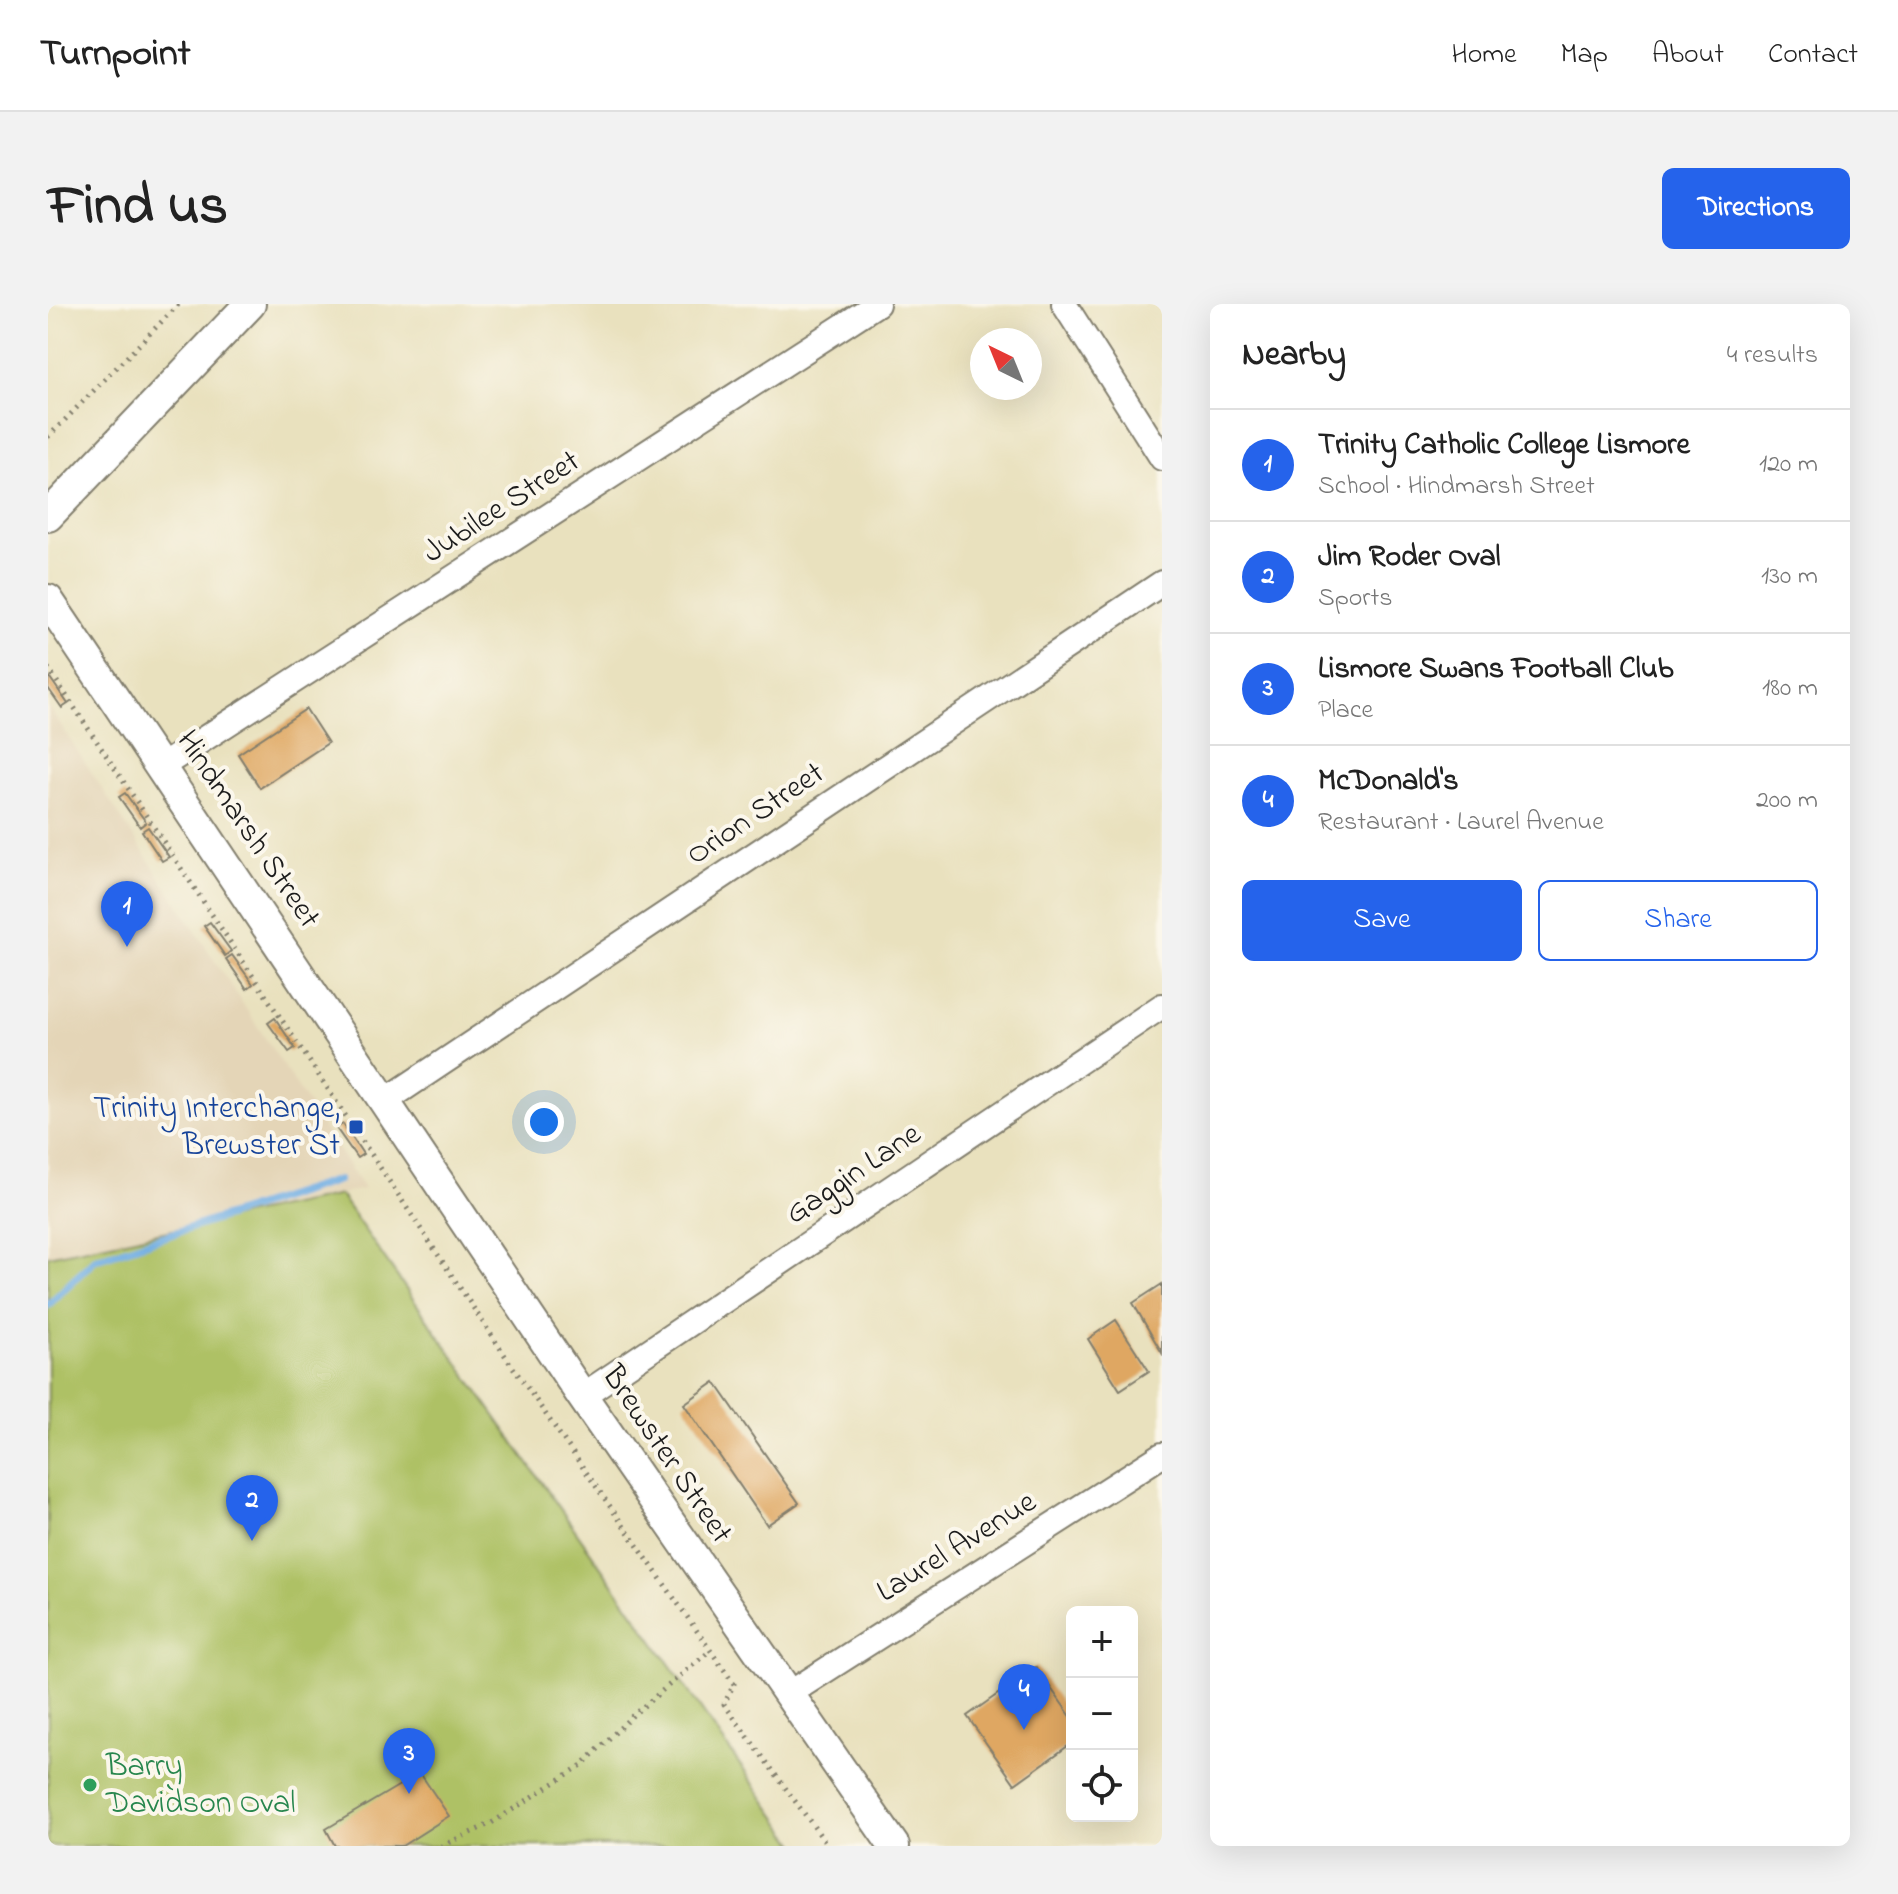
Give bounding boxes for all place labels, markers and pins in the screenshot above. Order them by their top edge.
pin: 1 [101,881,153,947]
place label: Trinity Interchange, Brewster St [93,1086,340,1170]
marker: Trinity Interchange, Brewster St [347,1118,365,1136]
pin: 2 [226,1475,278,1541]
pin: 4 [998,1664,1050,1730]
pin: 3 [383,1728,435,1794]
place label: Barry Davidson Oval [105,1744,296,1828]
marker: Barry Davidson Oval [81,1776,99,1794]

